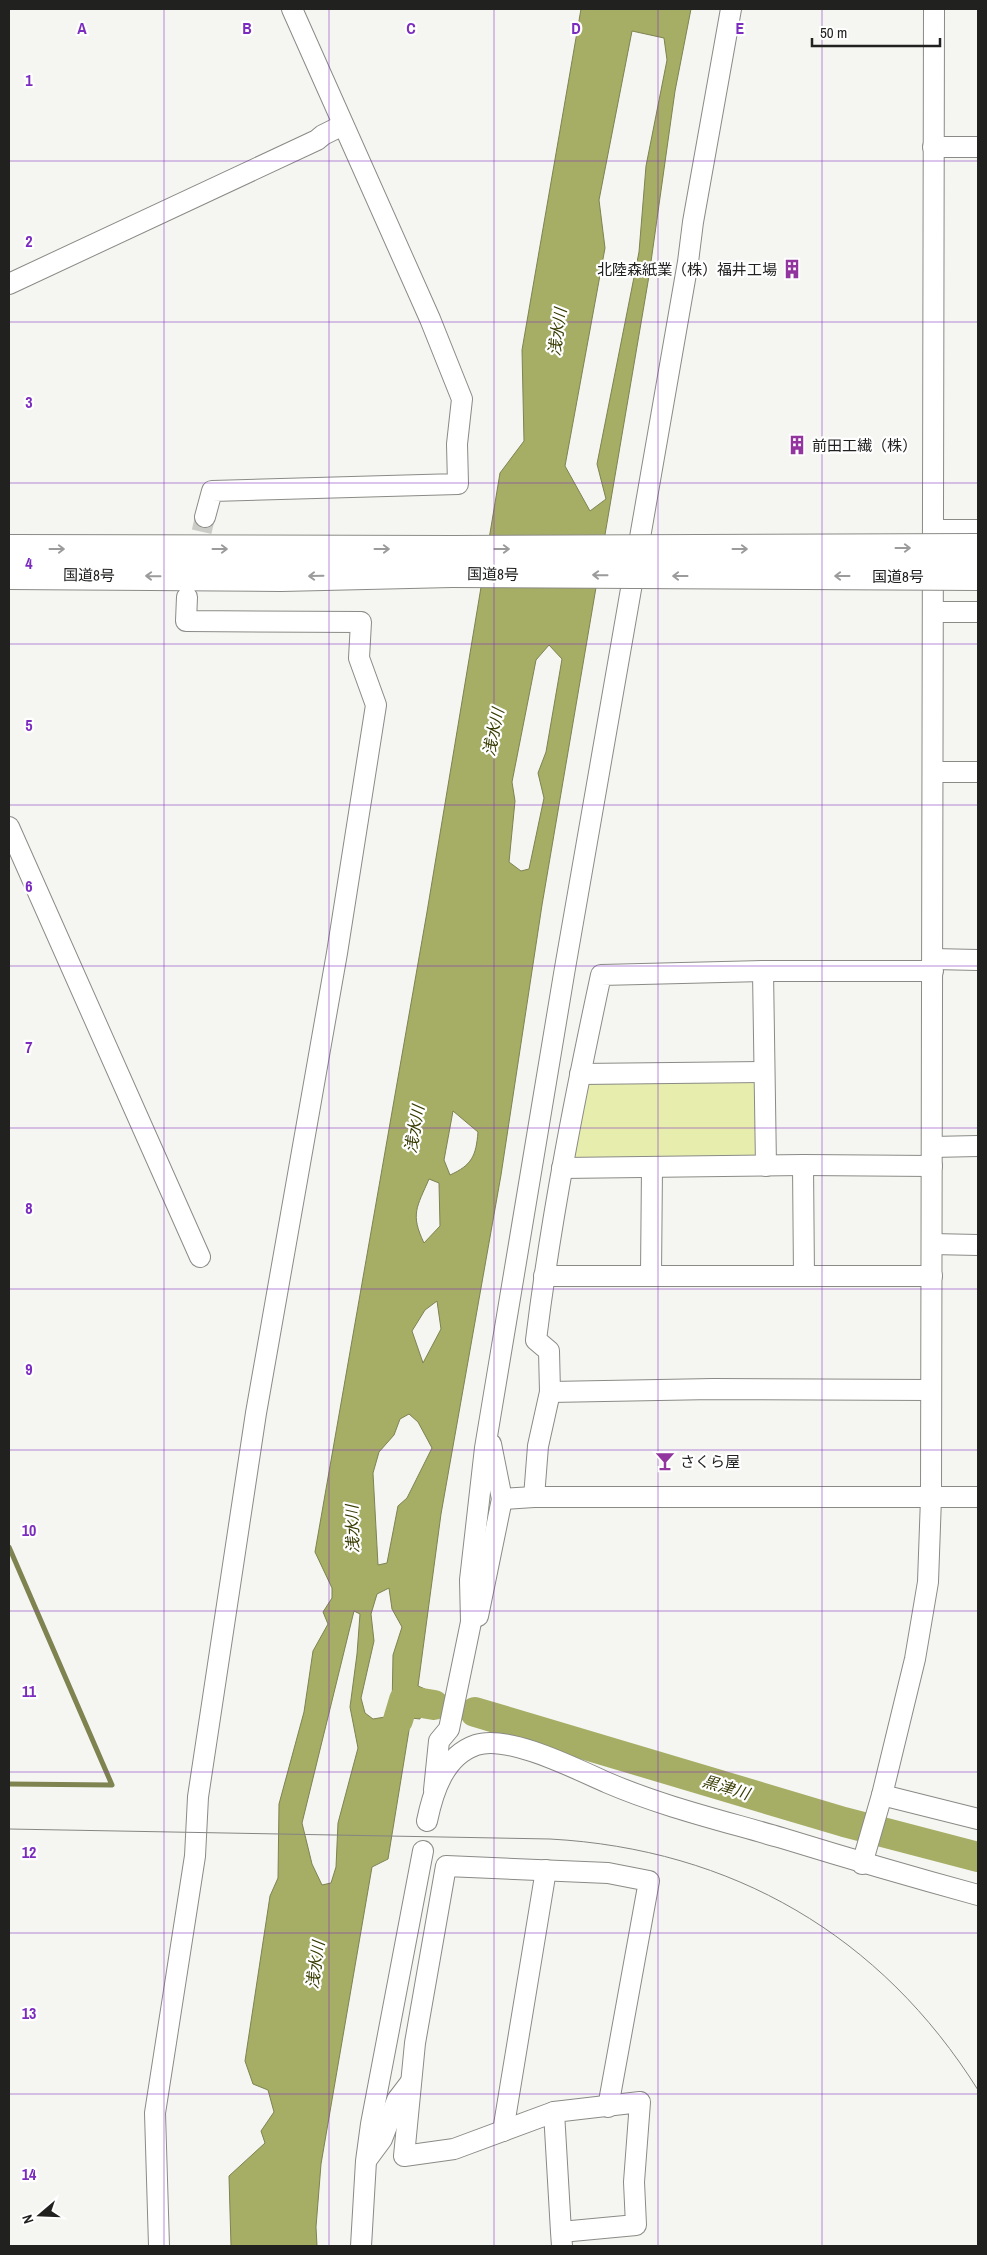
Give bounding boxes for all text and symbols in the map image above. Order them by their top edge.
scale bar [812,15,940,47]
text: A [77,17,87,39]
text: B [242,17,252,39]
text: C [406,17,416,39]
text: D [571,17,581,39]
text: E [736,17,745,39]
text: 50 m [820,22,847,43]
text: 1 [25,69,33,91]
text: 2 [25,230,33,252]
building icon: 北陸森紙業（株）福井工場 [781,258,803,280]
place label: 北陸森紙業（株）福井工場 [597,259,777,280]
water label: 浅水川 [543,305,572,357]
text: 3 [25,391,33,413]
building icon: 前田工繊（株） [786,434,808,456]
place label: 前田工繊（株） [812,435,917,456]
one-way arrow [894,543,910,553]
one-way arrow [49,544,65,554]
one-way arrow [212,544,228,554]
one-way arrow [374,544,390,554]
one-way arrow [494,544,510,554]
one-way arrow [732,544,748,554]
text: 4 [25,552,33,574]
street label: 国道8号 [467,563,519,585]
street label: 国道8号 [63,564,115,586]
street label: 国道8号 [872,566,924,587]
one-way arrow [593,570,609,580]
one-way arrow [146,571,162,581]
one-way arrow [308,571,324,581]
one-way arrow [672,571,688,581]
one-way arrow [834,571,850,581]
water label: 浅水川 [477,704,509,758]
text: 5 [25,714,33,736]
text: 6 [25,875,33,897]
text: 7 [25,1036,33,1058]
water label: 浅水川 [399,1101,429,1155]
text: 8 [25,1197,33,1219]
text: 9 [25,1358,33,1380]
bar icon: さくら屋 [654,1450,676,1472]
place label: さくら屋 [680,1451,740,1472]
water label: 浅水川 [341,1503,363,1553]
text: 10 [22,1519,36,1541]
text: 11 [22,1680,37,1702]
water label: 黒津川 [700,1769,754,1805]
text: 12 [22,1841,36,1863]
water label: 浅水川 [301,1938,330,1990]
text: 13 [22,2002,36,2024]
text: 14 [22,2163,37,2185]
north arrow [15,2190,65,2240]
text: N [18,2212,38,2226]

